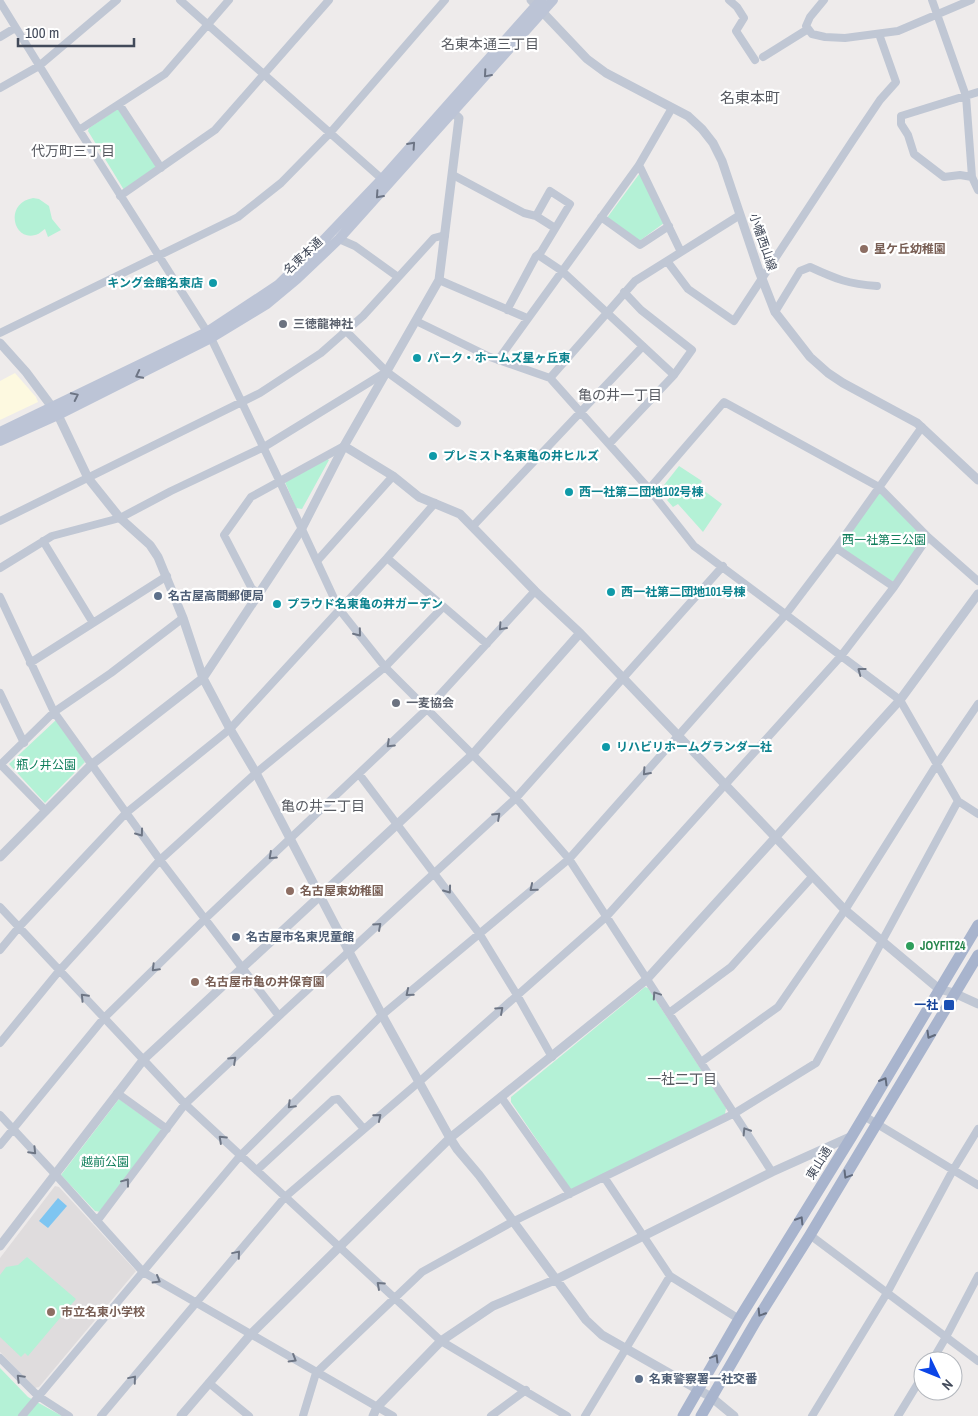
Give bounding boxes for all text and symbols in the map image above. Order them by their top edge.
scale bar [18,15,134,47]
text: 100 m [25,22,59,43]
district label: 名東本通三丁目 [441,35,539,53]
one-way arrow [484,68,493,77]
district label: 名東本町 [720,87,780,108]
one-way arrow [406,141,415,150]
district label: 代万町三丁目 [31,142,115,160]
one-way arrow [375,190,384,199]
street label: 小幡西山線 [746,211,780,273]
street label: 名東本通 [280,234,326,278]
place label: 星ケ丘幼稚園 [874,241,946,257]
marker: 星ケ丘幼稚園 [858,243,870,255]
place label: キング会館名東店 [107,275,203,291]
marker: キング会館名東店 [207,277,219,289]
place label: 三徳龍神社 [293,316,353,332]
marker: 三徳龍神社 [277,318,289,330]
place label: パーク・ホームズ星ヶ丘東 [427,350,570,366]
marker: パーク・ホームズ星ヶ丘東 [411,352,423,364]
one-way arrow [135,369,144,379]
district label: 亀の井一丁目 [578,386,662,404]
one-way arrow [70,392,79,402]
place label: プレミスト名東亀の井ヒルズ [443,448,599,464]
marker: プレミスト名東亀の井ヒルズ [427,450,439,462]
place label: 西一社第二団地102号棟 [579,484,703,500]
marker: 西一社第二団地102号棟 [563,486,575,498]
park label: 西一社第三公園 [842,532,926,548]
place label: 西一社第二団地101号棟 [621,584,745,600]
marker: 西一社第二団地101号棟 [605,586,617,598]
place label: 名古屋高間郵便局 [168,588,264,604]
marker: 名古屋高間郵便局 [152,590,164,602]
place label: プラウド名東亀の井ガーデン [287,596,443,612]
marker: プラウド名東亀の井ガーデン [271,598,283,610]
one-way arrow [499,621,508,630]
one-way arrow [353,627,361,636]
one-way arrow [858,668,867,676]
place label: 一麦協会 [406,695,454,711]
marker: 一麦協会 [390,697,402,709]
one-way arrow [387,738,396,747]
place label: リハビリホームグランダ一社 [616,739,772,755]
marker: リハビリホームグランダ一社 [600,741,612,753]
park label: 瓶ノ井公園 [16,757,76,773]
one-way arrow [643,767,652,776]
district label: 亀の井二丁目 [281,797,365,815]
one-way arrow [492,812,501,821]
one-way arrow [135,827,143,836]
one-way arrow [269,850,278,859]
place label: 名古屋東幼稚園 [300,883,384,899]
one-way arrow [530,883,539,891]
one-way arrow [442,884,451,894]
marker: 名古屋東幼稚園 [284,885,296,897]
one-way arrow [372,923,381,932]
place label: 名古屋市名東児童館 [246,929,354,945]
marker: 名古屋市名東児童館 [230,931,242,943]
place label: JOYFIT24 [920,938,966,954]
marker: JOYFIT24 [904,940,916,952]
one-way arrow [152,963,161,972]
place label: 名古屋市亀の井保育園 [205,974,325,990]
marker: 名古屋市亀の井保育園 [189,976,201,988]
one-way arrow [405,987,414,996]
one-way arrow [653,991,662,1001]
one-way arrow [81,994,90,1003]
place label: 一社 [914,997,938,1013]
marker: 一社 [942,998,956,1012]
one-way arrow [495,1006,504,1015]
one-way arrow [926,1030,936,1039]
one-way arrow [227,1057,236,1066]
district label: 一社二丁目 [647,1070,717,1088]
one-way arrow [878,1077,888,1086]
one-way arrow [288,1099,297,1108]
one-way arrow [372,1114,381,1122]
one-way arrow [742,1127,752,1136]
one-way arrow [219,1136,228,1145]
street label: 東山通 [803,1143,835,1183]
one-way arrow [28,1145,37,1154]
park label: 越前公園 [81,1154,129,1170]
one-way arrow [843,1169,853,1178]
one-way arrow [121,1179,129,1188]
one-way arrow [794,1216,803,1225]
one-way arrow [231,1251,240,1260]
one-way arrow [152,1274,161,1284]
one-way arrow [376,1282,385,1291]
place label: 市立名東小学校 [61,1304,145,1320]
marker: 市立名東小学校 [45,1306,57,1318]
one-way arrow [758,1307,767,1317]
north arrow [913,1351,963,1401]
one-way arrow [287,1352,296,1362]
one-way arrow [709,1355,719,1364]
place label: 名東警察署一社交番 [649,1371,758,1387]
marker: 名東警察署一社交番 [633,1373,645,1385]
one-way arrow [17,1375,26,1384]
one-way arrow [127,1375,136,1384]
text: N [938,1376,957,1394]

